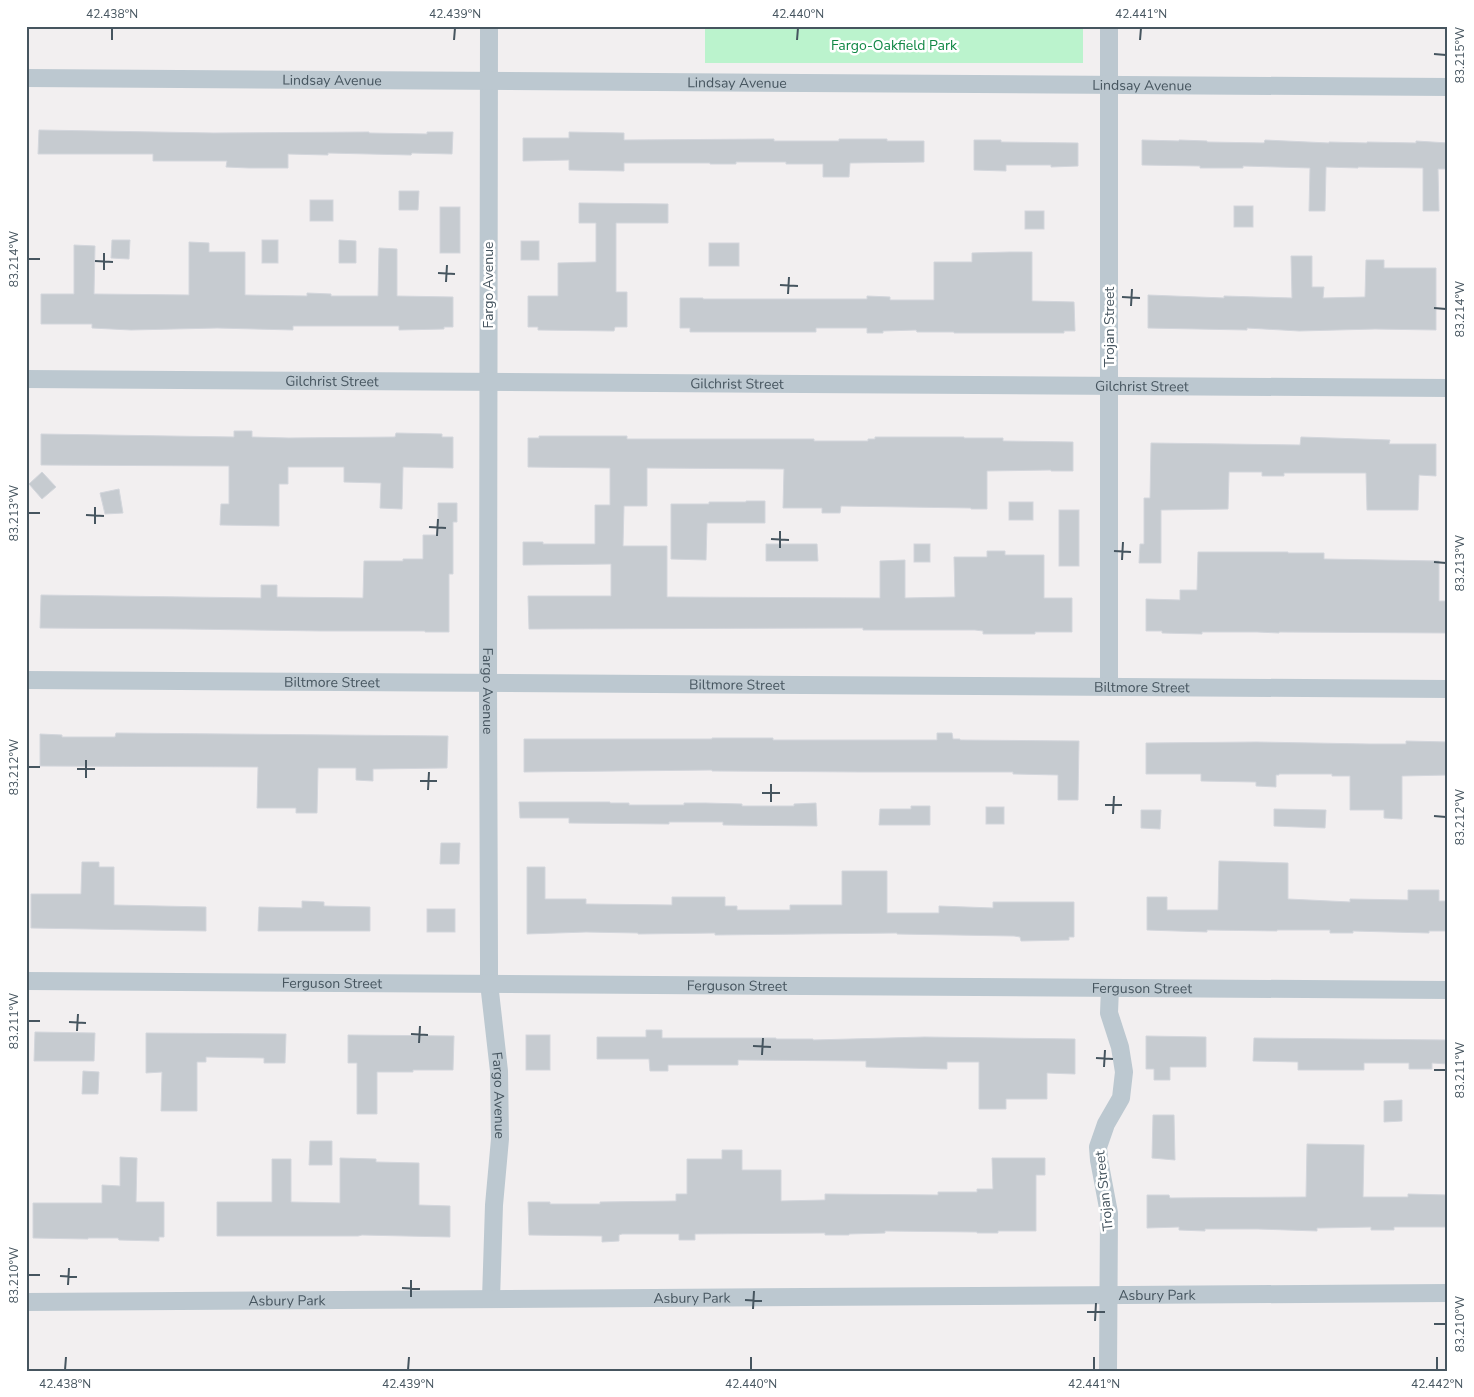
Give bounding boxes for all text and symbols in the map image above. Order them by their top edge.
text: 42.438°N [86,6,138,22]
text: 42.439°N [429,6,481,22]
text: 42.440°N [772,6,824,22]
text: 42.441°N [1115,6,1167,22]
text: 83.215°W [1452,27,1468,83]
park label: Fargo-Oakfield Park [831,36,958,55]
street label: Lindsay Avenue [282,70,382,90]
street label: Lindsay Avenue [687,73,787,92]
street label: Lindsay Avenue [1092,75,1192,95]
text: 83.214°W [6,231,22,287]
street label: Fargo Avenue [479,242,498,328]
text: 83.214°W [1452,281,1468,337]
street label: Trojan Street [1100,287,1119,367]
street label: Gilchrist Street [285,371,379,391]
street label: Gilchrist Street [690,374,784,393]
street label: Gilchrist Street [1095,376,1189,396]
text: 83.213°W [6,485,22,541]
text: 83.213°W [1452,535,1468,591]
street label: Fargo Avenue [478,647,498,735]
street label: Biltmore Street [284,672,380,692]
street label: Biltmore Street [689,675,785,694]
street label: Biltmore Street [1094,677,1190,697]
text: 83.212°W [6,739,22,795]
text: 83.212°W [1452,789,1468,845]
street label: Ferguson Street [282,973,382,993]
street label: Ferguson Street [687,976,787,995]
street label: Ferguson Street [1092,978,1192,998]
text: 83.211°W [6,993,22,1049]
text: 83.211°W [1452,1042,1468,1098]
street label: Fargo Avenue [487,1051,509,1139]
street label: Trojan Street [1090,1150,1118,1232]
text: 83.210°W [6,1247,22,1303]
street label: Asbury Park [1118,1285,1197,1305]
street label: Asbury Park [653,1288,732,1308]
street label: Asbury Park [248,1291,327,1310]
text: 83.210°W [1452,1296,1468,1352]
text: 42.438°N [39,1376,91,1392]
text: 42.439°N [382,1376,434,1392]
text: 42.440°N [725,1376,777,1392]
text: 42.441°N [1068,1376,1120,1392]
text: 42.442°N [1411,1376,1463,1392]

